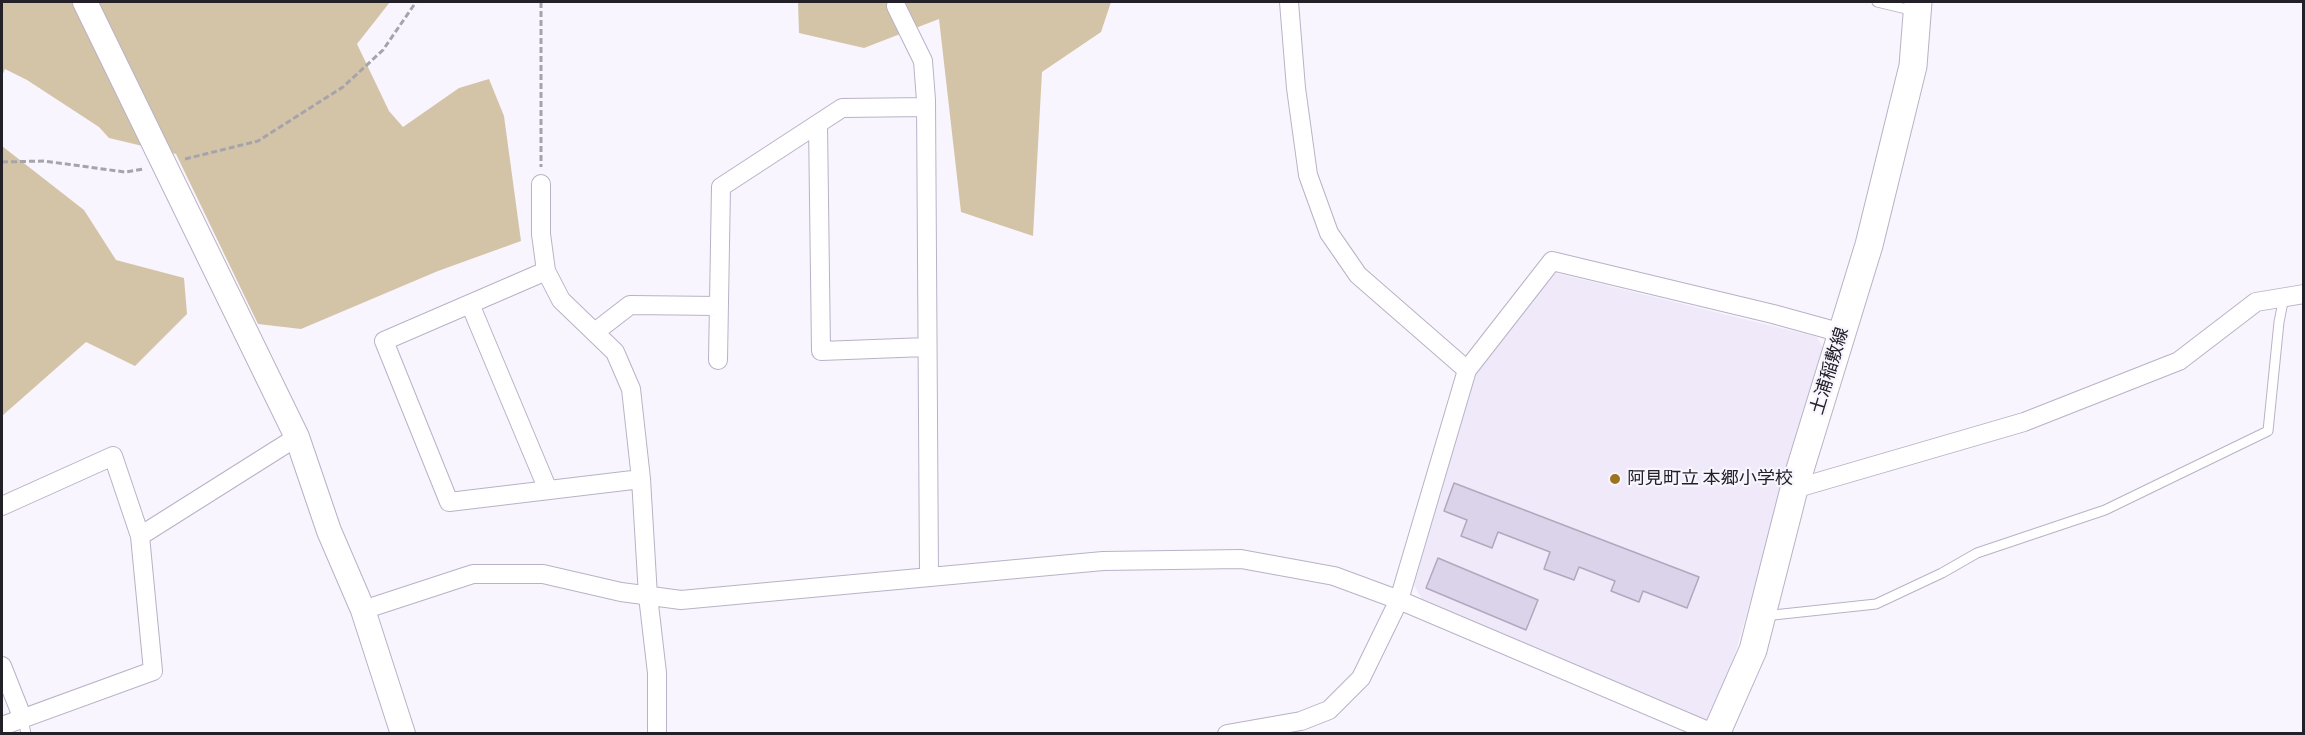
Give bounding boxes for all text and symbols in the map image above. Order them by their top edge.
street label: 土浦稲敷線 [1807,325,1853,417]
place label: 阿見町立 本郷小学校 [1627,468,1793,490]
marker: 阿見町立 本郷小学校 [1608,472,1622,486]

